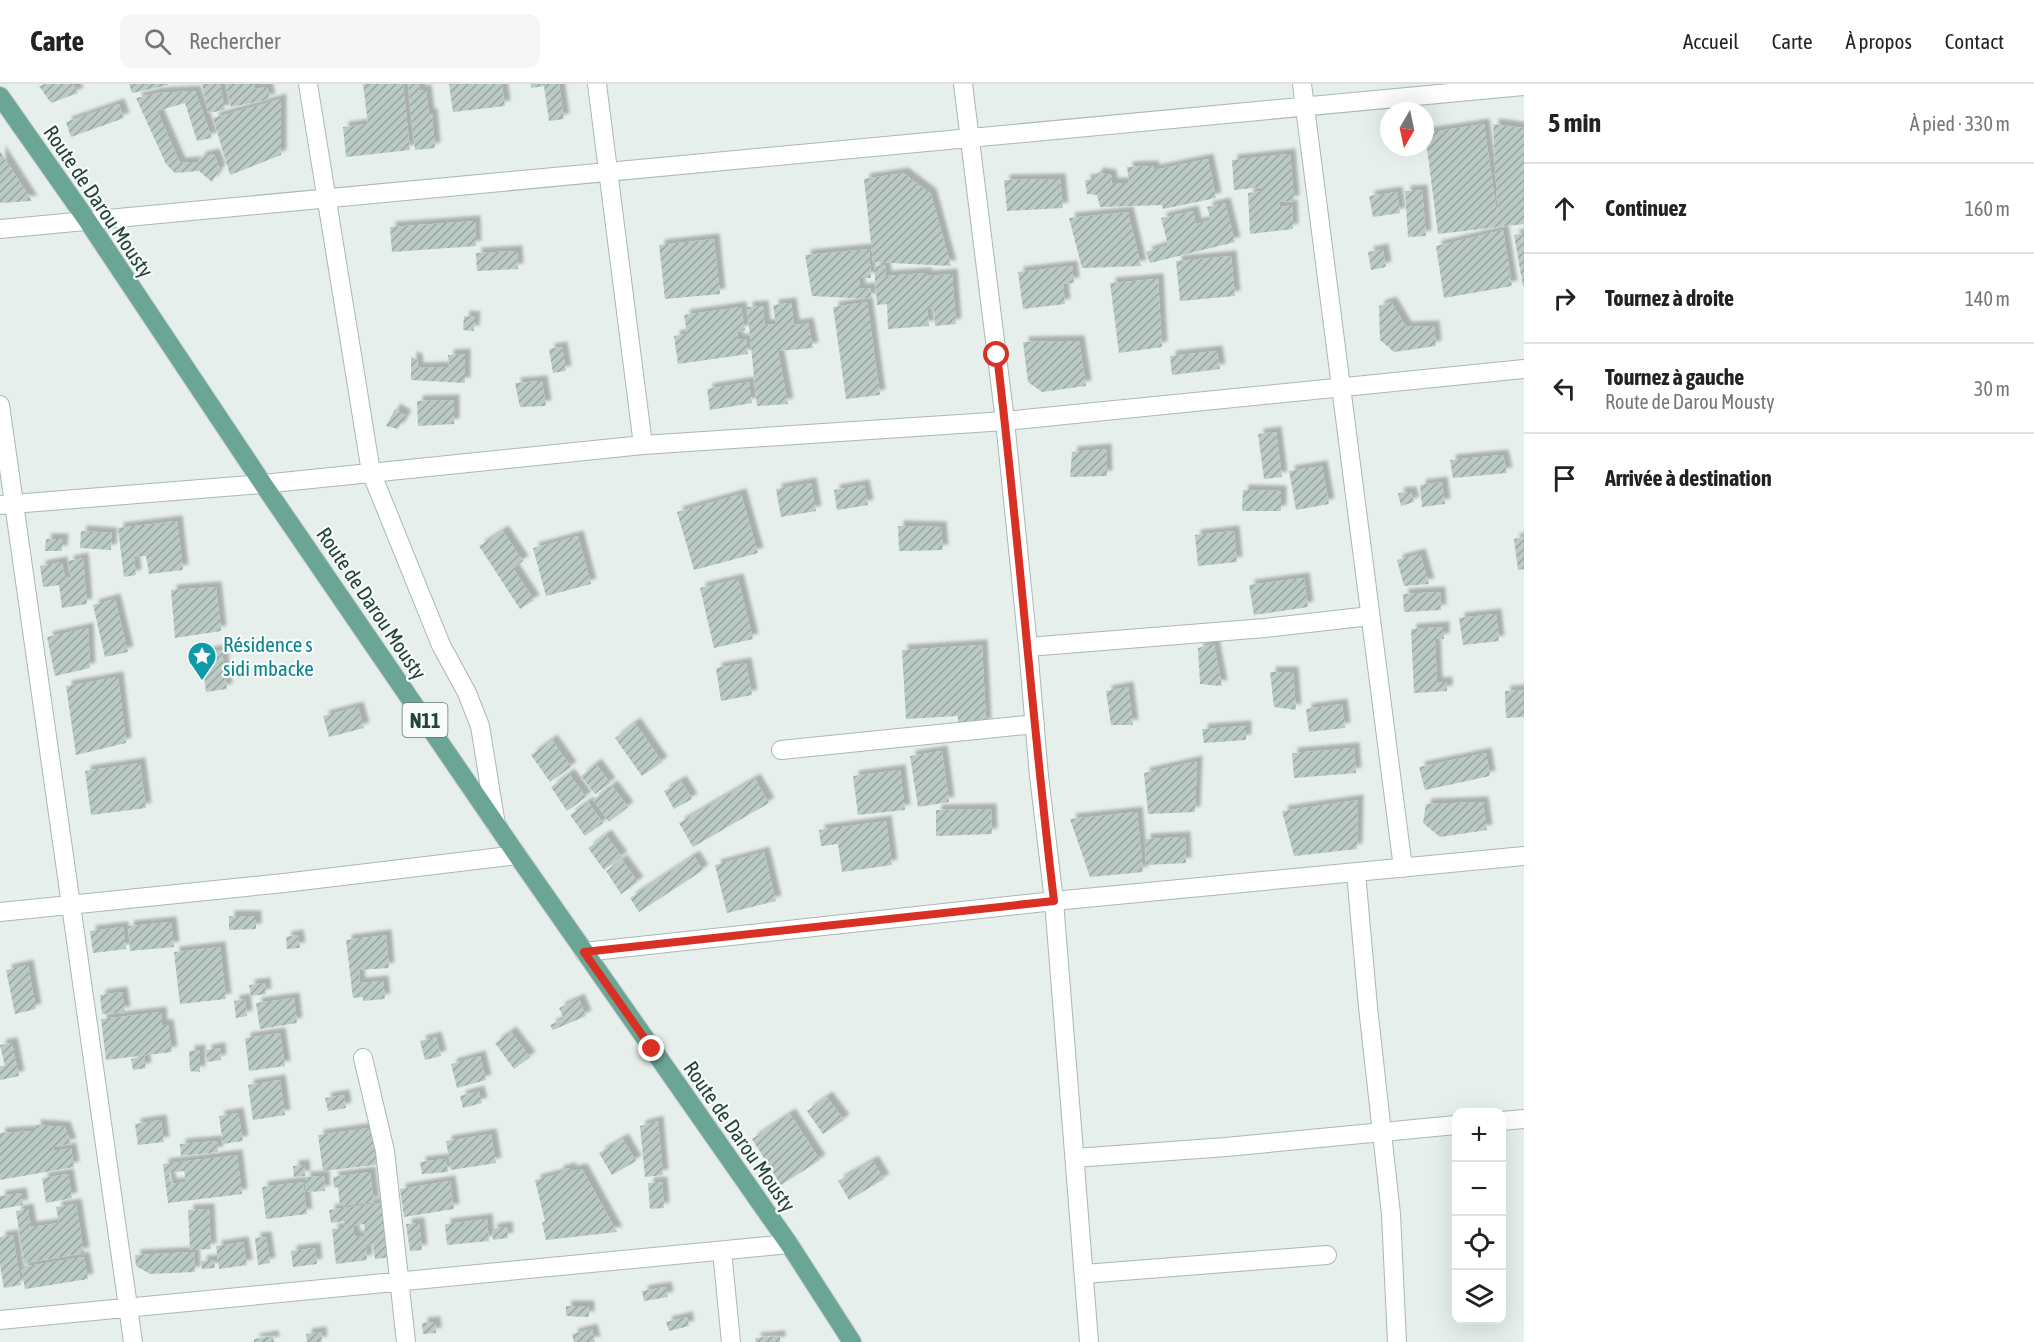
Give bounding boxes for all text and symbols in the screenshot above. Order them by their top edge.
search box [120,14,540,68]
text: Carte [30,25,84,57]
icon: search [141,25,174,58]
text: Rechercher [189,28,281,54]
text: Accueil [1683,29,1739,53]
text: Carte [1772,29,1812,53]
text: À propos [1845,29,1912,53]
text: Contact [1945,29,2004,53]
north arrow [1380,102,1434,156]
text: 5 min [1548,108,1601,138]
text: À pied · 330 m [1910,112,2010,135]
street label: Route de Darou Mousty [39,121,159,282]
icon: ahead [1548,192,1581,225]
text: Continuez [1605,195,1687,221]
text: 160 m [1965,197,2010,220]
icon: right [1548,282,1581,315]
text: Tournez à droite [1605,285,1734,311]
text: 140 m [1965,287,2010,310]
route start [983,341,1009,367]
text: Tournez à gauche [1605,364,1744,390]
icon: left [1548,372,1581,405]
text: 30 m [1974,377,2010,400]
text: Route de Darou Mousty [1605,390,1774,413]
icon: arrive [1548,462,1581,495]
text: Arrivée à destination [1605,465,1772,491]
street label: Route de Darou Mousty [312,523,432,684]
place label: Résidence s sidi mbacke [223,632,314,680]
place icon: Résidence s sidi mbacke [186,640,218,682]
road number: N11 [402,703,448,737]
route end [638,1035,664,1061]
street label: Route de Darou Mousty [679,1056,801,1216]
map controls [1452,1108,1506,1324]
button: + [1452,1108,1506,1162]
button: − [1452,1162,1506,1216]
button: locate [1452,1216,1506,1270]
button: layers [1452,1270,1506,1324]

